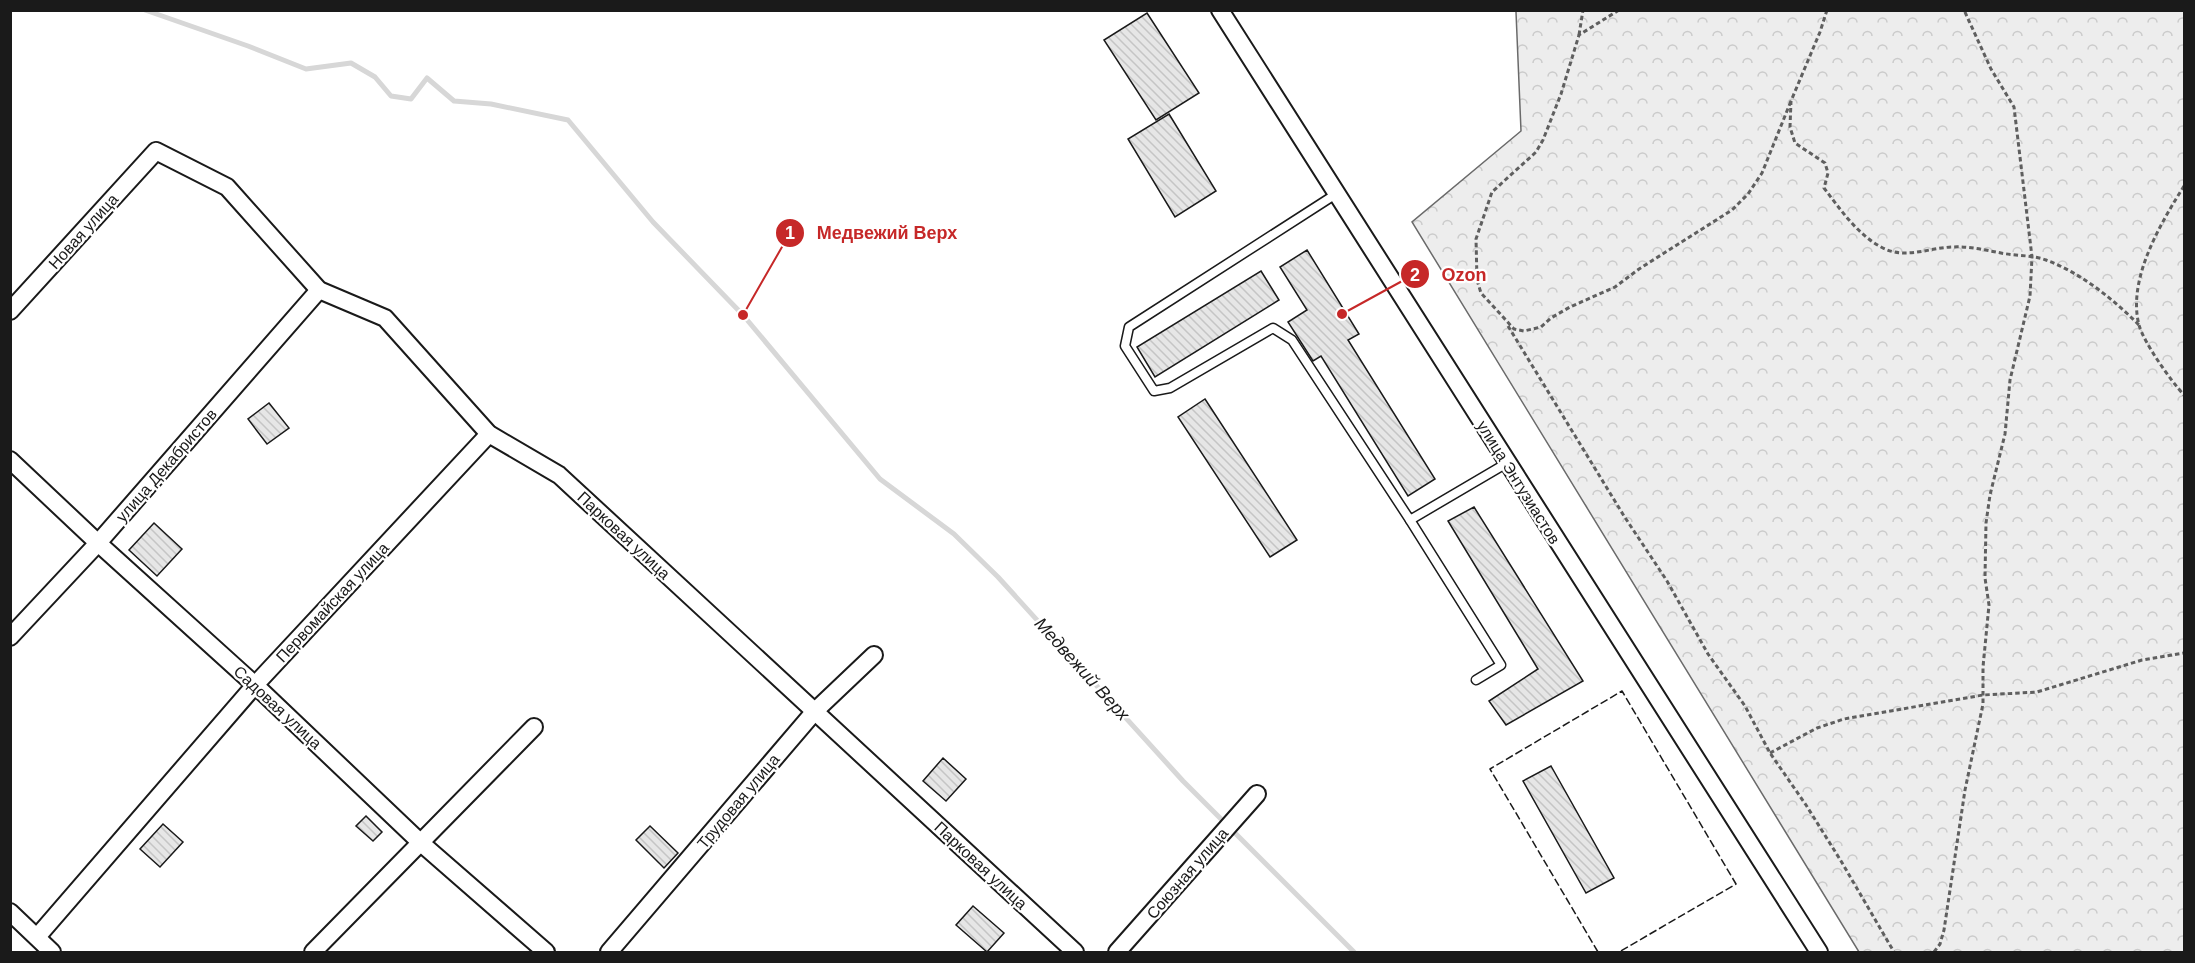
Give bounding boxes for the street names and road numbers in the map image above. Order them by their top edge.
street label: Новая улица [45,190,121,272]
street label: улица Декабристов [113,405,220,525]
street label: улица Энтузиастов [1474,418,1563,547]
street label: Парковая улица [574,488,673,582]
street label: Первомайская улица [273,539,392,665]
street label: Садовая улица [230,663,325,752]
street label: Трудовая улица [694,751,783,852]
street label: Парковая улица [931,818,1030,912]
street label: Союзная улица [1143,824,1231,922]

